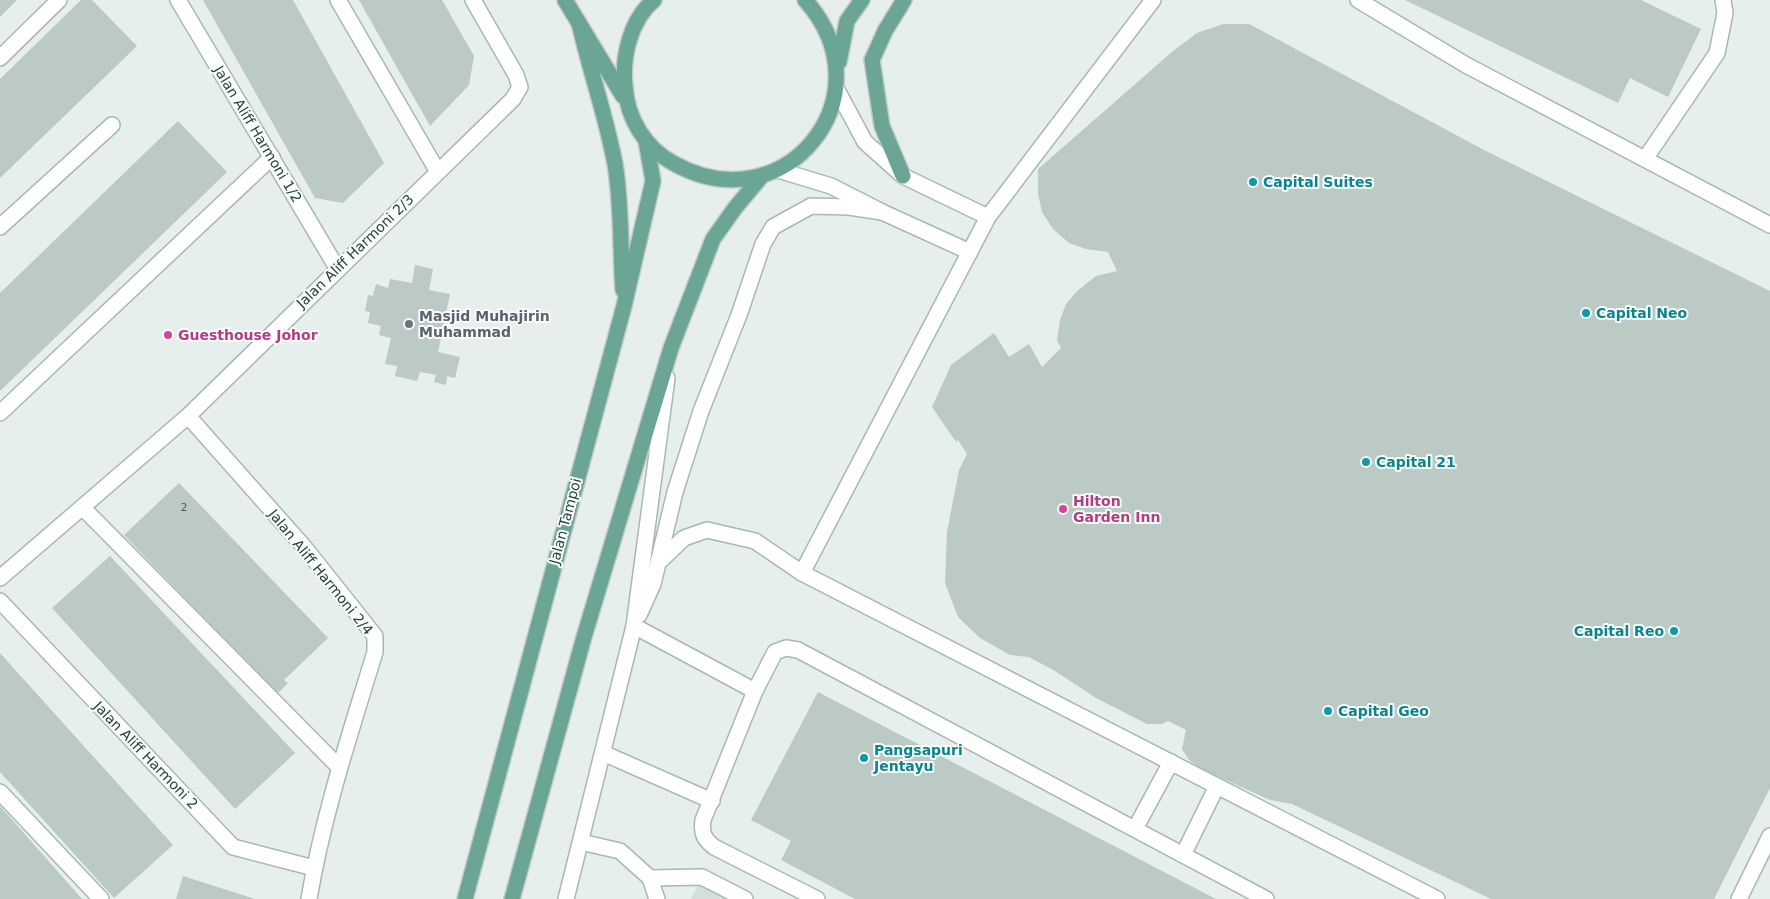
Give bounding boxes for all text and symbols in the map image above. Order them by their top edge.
street label: Jalan Aliff Harmoni 1/2 [210,62,305,205]
place label: Capital Suites [1263,174,1373,190]
marker: Capital Suites [1247,176,1259,188]
street label: Jalan Aliff Harmoni 2/3 [292,191,417,312]
place label: Capital Neo [1596,305,1688,321]
marker: Capital Neo [1580,307,1592,319]
place label: Masjid Muhajirin Muhammad [419,308,550,340]
marker: Masjid Muhajirin Muhammad [403,318,415,330]
place label: Guesthouse Johor [178,327,318,343]
marker: Guesthouse Johor [162,329,174,341]
place label: Capital 21 [1376,454,1456,470]
marker: Capital 21 [1360,456,1372,468]
street label: Jalan Tampoi [546,476,584,567]
place label: Hilton Garden Inn [1073,493,1160,525]
house number: 2 [181,501,188,514]
marker: Hilton Garden Inn [1057,503,1069,515]
street label: Jalan Aliff Harmoni 2/4 [265,505,377,638]
place label: Capital Reo [1574,623,1664,639]
marker: Capital Reo [1668,625,1680,637]
street label: Jalan Aliff Harmoni 2 [90,697,201,812]
place label: Capital Geo [1338,703,1429,719]
marker: Capital Geo [1322,705,1334,717]
place label: Pangsapuri Jentayu [873,742,963,774]
marker: Pangsapuri Jentayu [858,752,870,764]

